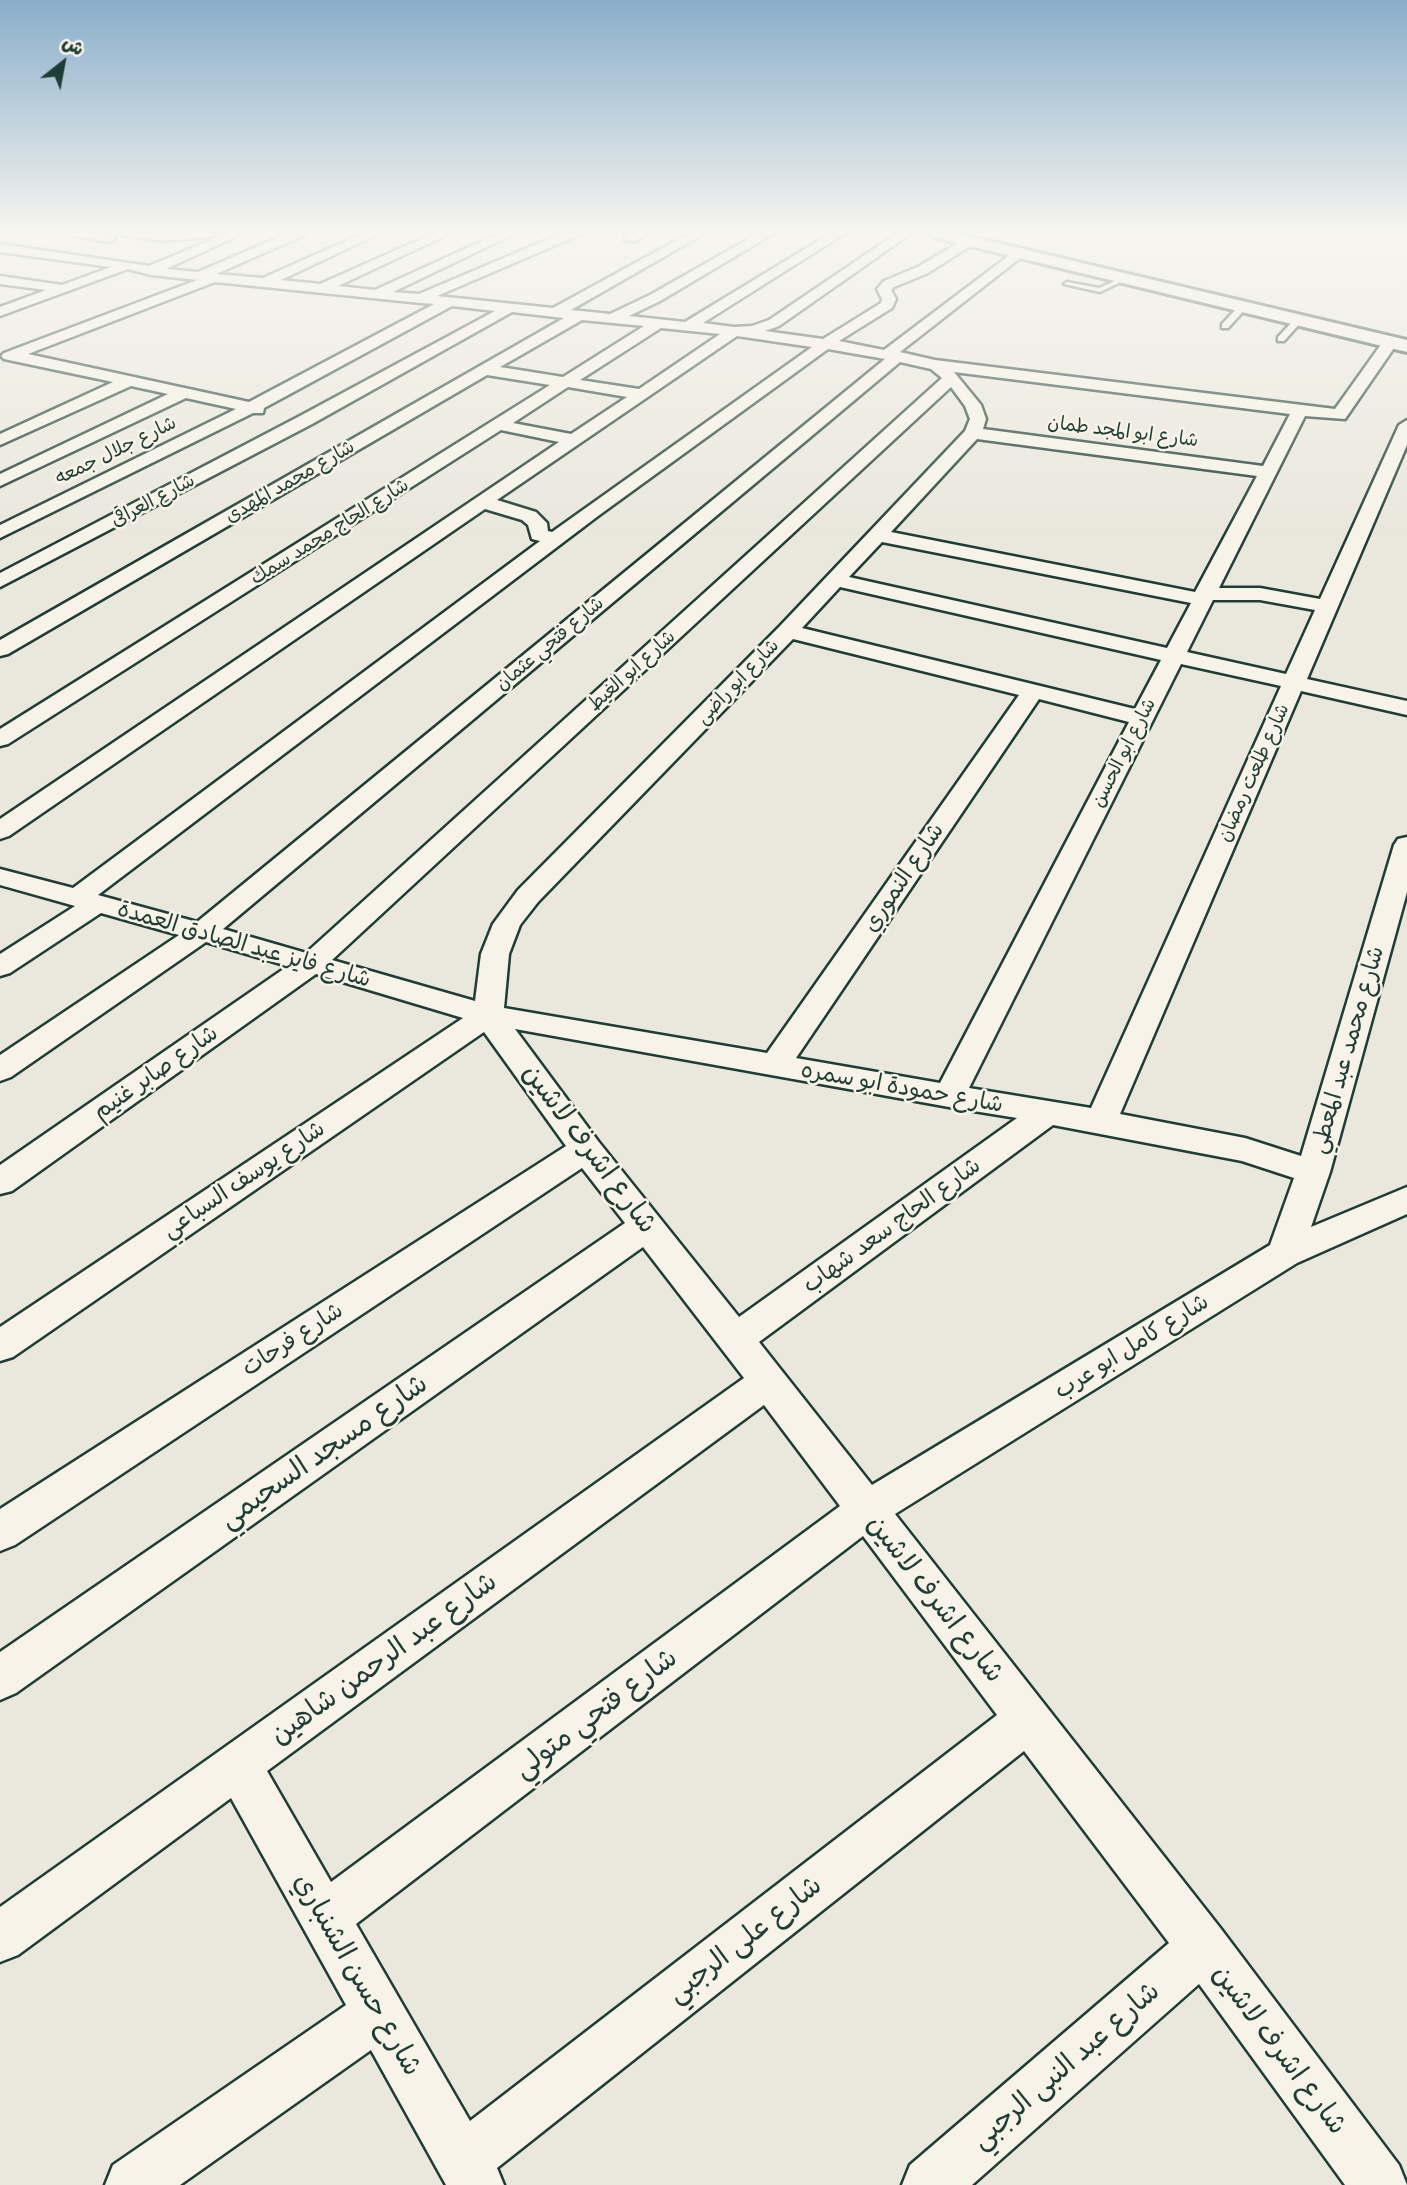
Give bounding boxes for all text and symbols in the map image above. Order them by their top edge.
north arrow [28,28,98,98]
text: ش [58,28,89,62]
street label: شارع ابو المجد طمان [1046,411,1200,453]
street label: شارع جلال جمعه [52,412,180,490]
street label: شارع محمد المهدى [221,436,359,528]
street label: شارع العراقى [107,469,199,533]
street label: شارع الحاج محمد سمك [247,474,413,590]
street label: شارع فتحي عثمان [491,592,609,696]
street label: شارع ابو الغيط [583,626,681,716]
street label: شارع ابو راضى [692,635,784,729]
street label: شارع ابو الحسن [1087,695,1161,811]
street label: شارع طلعت رمضان [1213,700,1295,846]
street label: شارع النموري [857,818,951,938]
street label: شارع فايز عبد الصادق العمدة [114,896,374,994]
street label: شارع محمد عبد المعطي [1305,943,1391,1157]
street label: شارع صابر غنيم [88,1020,224,1126]
street label: شارع اشرف لاشين [514,1057,664,1241]
street label: شارع حمودة ابو سمره [799,1057,1005,1119]
street label: شارع يوسف السباعي [157,1115,331,1245]
street label: شارع الحاج سعد شهاب [798,1152,986,1300]
street label: شارع كامل ابو عرب [1050,1288,1214,1406]
street label: شارع فرحات [237,1297,349,1383]
street label: شارع مسجد السحيمي [213,1367,435,1537]
street label: شارع اشرف لاشين [859,1508,1011,1690]
street label: شارع عبد الرحمن شاهين [264,1565,504,1753]
street label: شارع فتحي متولي [508,1642,684,1786]
street label: شارع حسن الشنباري [285,1868,429,2082]
street label: شارع على الرجبي [661,1869,829,2011]
street label: شارع اشرف لاشين [1204,1958,1354,2142]
street label: شارع عبد النبى الرجبي [965,1975,1167,2157]

